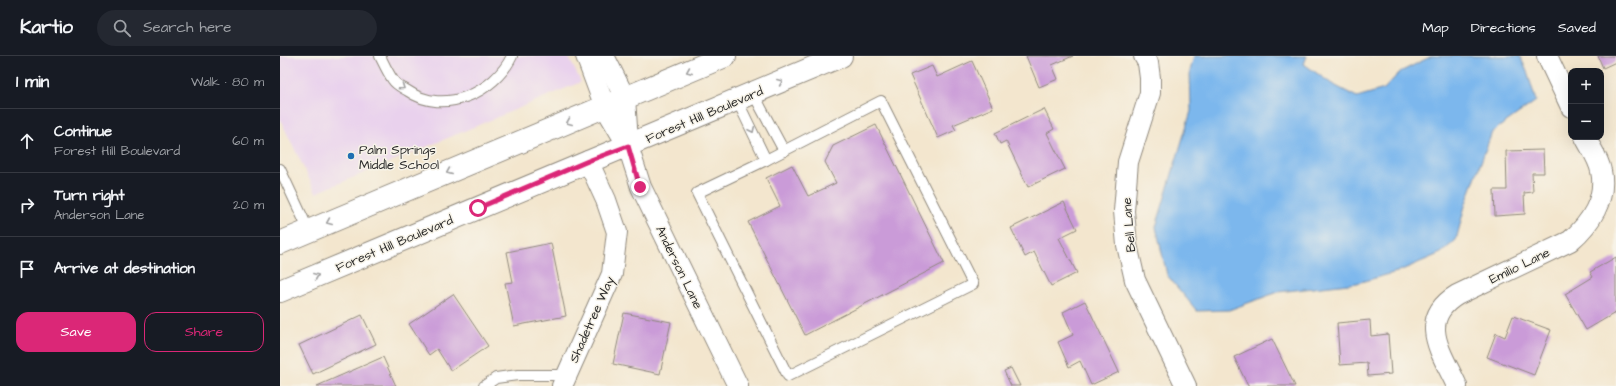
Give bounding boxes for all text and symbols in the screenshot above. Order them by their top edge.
search box [97,10,377,46]
text: Kartio [20,14,73,41]
icon: search [111,17,133,39]
text: Search here [143,17,231,38]
text: Map [1422,18,1449,38]
text: Directions [1471,18,1536,38]
text: Saved [1558,18,1596,38]
one-way arrow [685,66,693,74]
map controls [1568,68,1604,140]
button: + [1568,68,1604,104]
text: 1 min [16,70,49,94]
text: Walk · 80 m [191,73,264,91]
one-way arrow [776,78,783,86]
one-way arrow [398,82,405,90]
street label: Forest Hill Boulevard [643,82,766,148]
button: − [1568,104,1604,140]
one-way arrow [566,117,573,125]
text: Continue [54,121,112,142]
one-way arrow [747,126,755,133]
icon: ahead [16,130,38,152]
text: 60 m [232,132,264,150]
place label: Palm Springs Middle School [359,141,439,174]
text: Forest Hill Boulevard [54,142,180,160]
marker: Palm Springs Middle School [346,151,356,161]
one-way arrow [446,167,454,175]
route end [631,178,649,196]
text: Turn right [54,185,125,206]
icon: right [16,194,38,216]
text: 20 m [233,196,264,214]
street label: Bell Lane [1118,197,1140,253]
route start [469,199,487,217]
text: Anderson Lane [54,206,144,224]
street label: Forest Hill Boulevard [333,211,456,277]
one-way arrow [326,218,333,226]
street label: Anderson Lane [651,223,707,312]
street label: Emilio Lane [1486,243,1553,288]
icon: arrive [16,258,38,280]
text: Arrive at destination [54,258,195,279]
one-way arrow [312,273,319,281]
street label: Shadetree Way [565,273,620,366]
button: Save [16,312,136,352]
button: Share [144,312,264,352]

